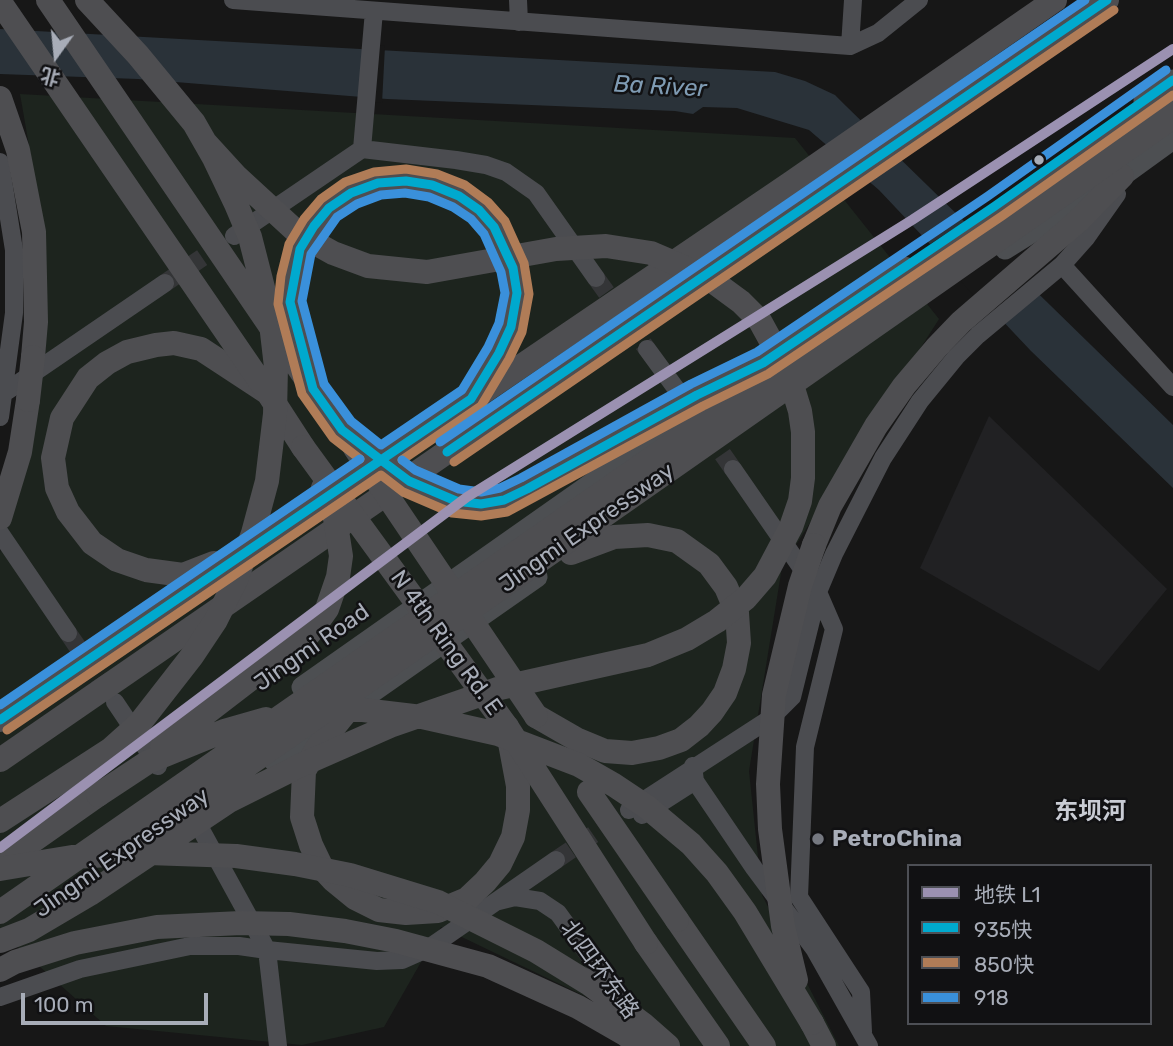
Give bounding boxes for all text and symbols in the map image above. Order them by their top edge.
north arrow [21,21,91,91]
text: 北 [38,63,63,90]
water label: Ba River [613,70,707,104]
unlabelled marker [1032,153,1046,167]
street label: Jingmi Expressway [494,457,680,599]
street label: N 4th Ring Rd. E [384,565,508,721]
street label: Jingmi Road [249,598,375,698]
street label: Jingmi Expressway [29,782,215,924]
district label: 东坝河 [1054,798,1126,826]
place label: PetroChina [832,825,962,853]
marker: PetroChina [810,831,826,847]
legend [907,864,1152,1025]
text: 地铁 L1 [974,882,1041,907]
street label: 北四环东路 [554,915,644,1025]
text: 935快 [974,917,1032,942]
text: 850快 [974,952,1034,977]
scale bar [24,979,212,1023]
text: 918 [974,985,1009,1010]
text: 100 m [34,992,93,1017]

